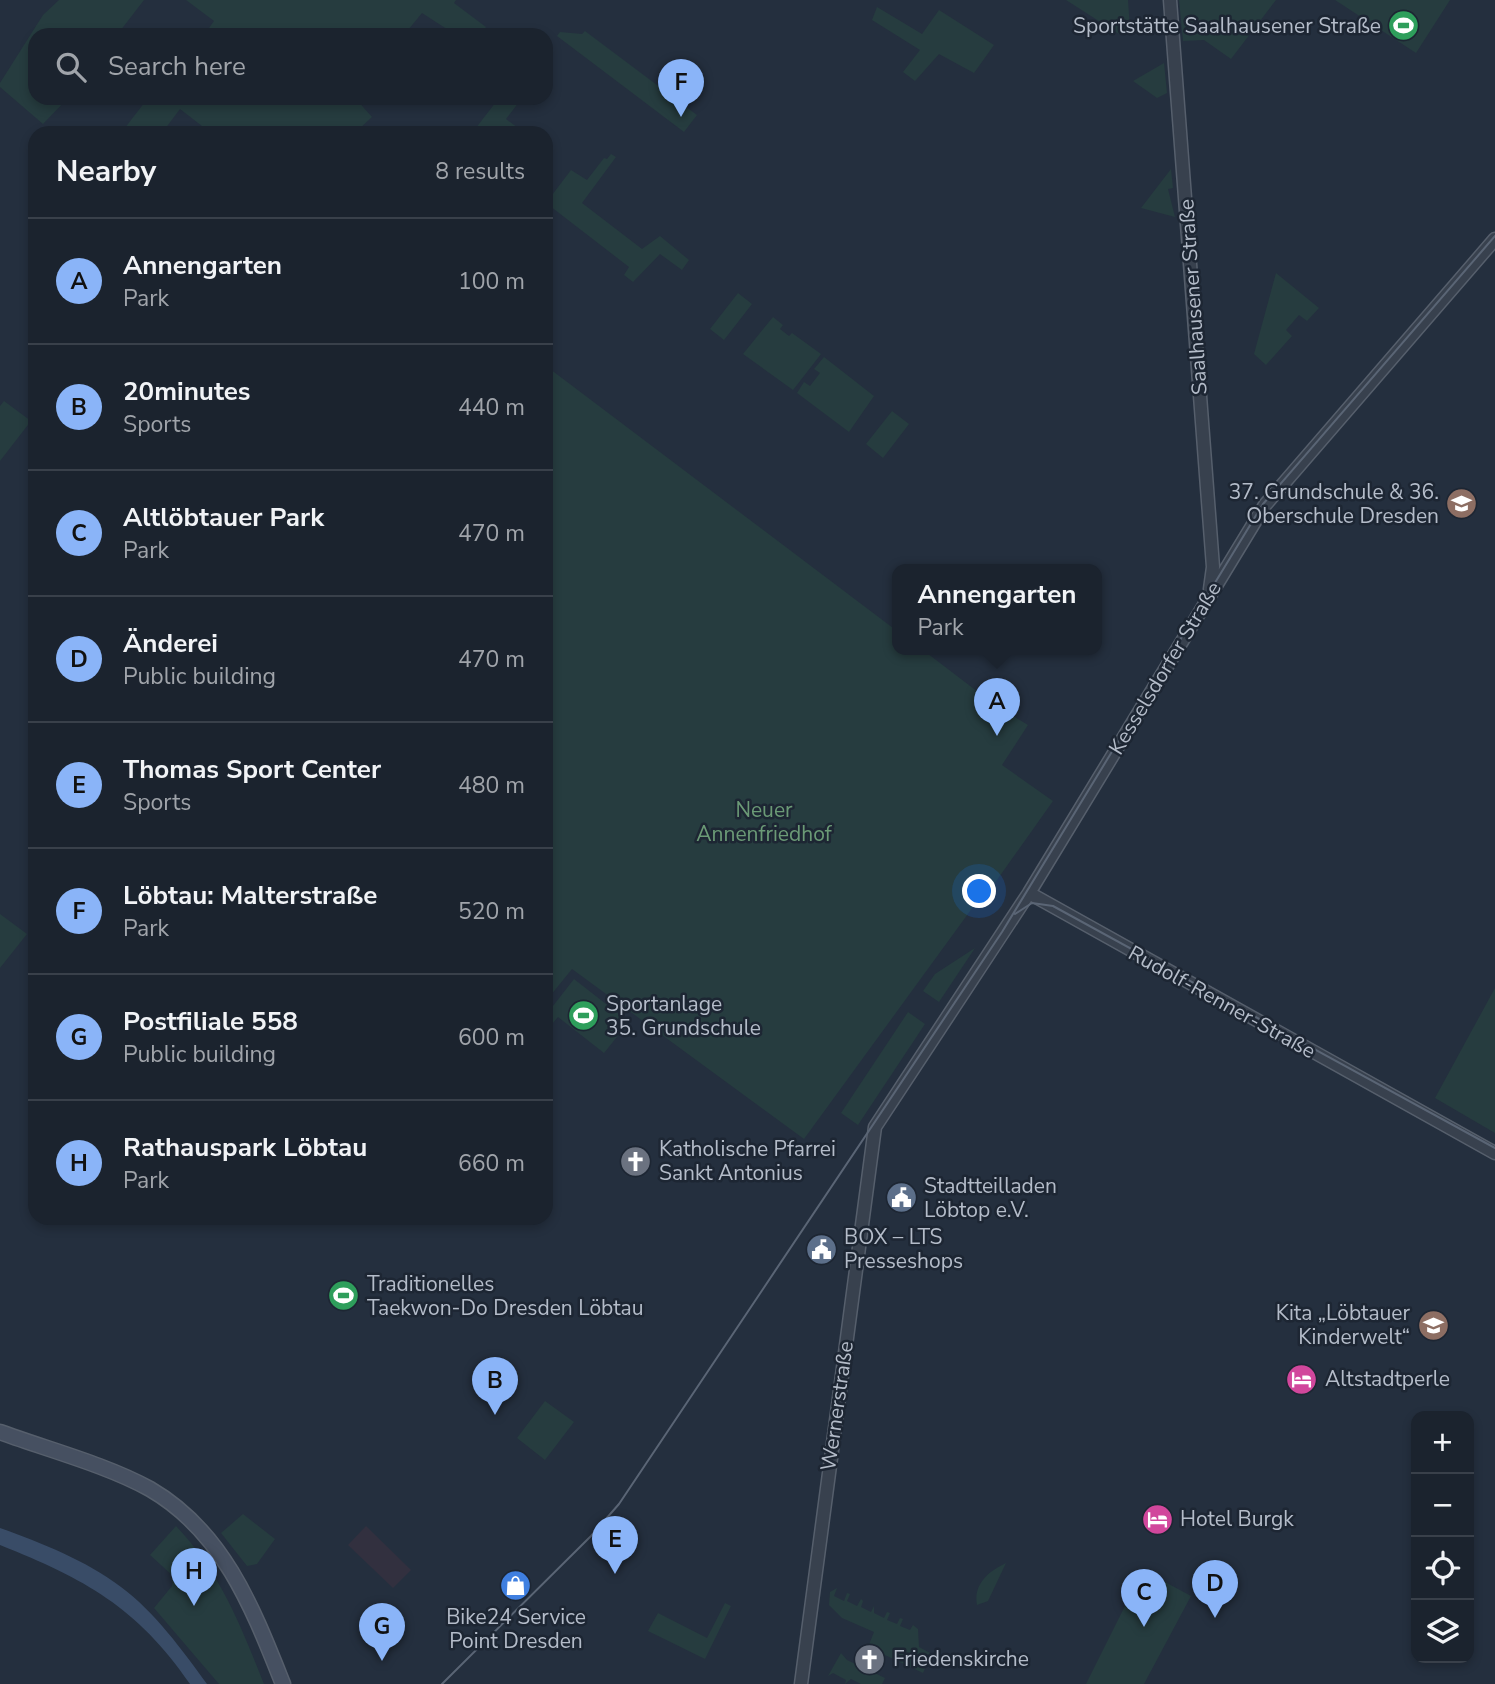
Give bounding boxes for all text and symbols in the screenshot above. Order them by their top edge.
sports icon: Sportstätte Saalhausener Straße [1387,9,1421,43]
place label: Sportstätte Saalhausener Straße [1073,12,1381,40]
search box [28,28,553,105]
icon: search [52,48,90,86]
text: Search here [108,49,246,84]
pin: F [658,59,704,117]
text: Nearby [56,151,156,192]
text: 8 results [435,156,525,187]
street label: Saalhausener Straße [1172,198,1214,396]
text: Annengarten [123,248,282,283]
text: A [70,266,88,297]
text: 100 m [458,266,525,297]
text: Park [123,283,169,314]
text: 20minutes [123,374,251,409]
text: B [71,392,87,423]
text: 440 m [458,392,525,423]
text: Sports [123,409,191,440]
place label: 37. Grundschule & 36. Oberschule Dresden [1229,478,1439,530]
school or university icon: 37. Grundschule & 36. Oberschule Dresden [1445,487,1479,521]
text: Altlöbtauer Park [123,500,324,535]
text: C [71,518,87,549]
text: 470 m [458,518,525,549]
text: Park [123,535,169,566]
popup [892,564,1102,655]
street label: Kesselsdorfer Straße [1102,576,1228,760]
text: Annengarten [917,577,1077,612]
text: Park [917,612,963,643]
text: Änderei [123,626,218,661]
text: D [70,644,88,675]
text: 470 m [458,644,525,675]
text: Public building [123,661,276,692]
pin: A [974,678,1020,736]
text: Thomas Sport Center [123,752,381,787]
text: E [72,770,86,801]
text: 480 m [458,770,525,801]
text: Sports [123,787,191,818]
park label: Neuer Annenfriedhof [696,796,833,848]
your location [962,874,996,908]
text: Löbtau: Malterstraße [123,878,377,913]
text: F [73,896,85,927]
text: 520 m [458,896,525,927]
text: Park [123,913,169,944]
street label: Rudolf-Renner-Straße [1123,939,1321,1065]
place label: Sportanlage 35. Grundschule [606,990,761,1042]
sports icon: Sportanlage 35. Grundschule [566,999,600,1033]
text: Postfiliale 558 [123,1004,298,1039]
text: G [71,1022,87,1053]
text: 600 m [458,1022,525,1053]
text: Public building [123,1039,276,1070]
text: Rathauspark Löbtau [123,1130,367,1165]
place label: Katholische Pfarrei Sankt Antonius [659,1135,836,1187]
church icon: Katholische Pfarrei Sankt Antonius [619,1144,653,1178]
text: H [70,1148,88,1179]
text: 660 m [458,1148,525,1179]
text: Park [123,1165,169,1196]
place label: Stadtteilladen Löbtop e.V. [924,1172,1057,1224]
public building icon: Stadtteilladen Löbtop e.V. [884,1181,918,1215]
place label: BOX – LTS Presseshops [844,1223,963,1275]
public building icon: BOX – LTS Presseshops [804,1232,838,1266]
place label: Traditionelles Taekwon-Do Dresden Löbtau [367,1270,644,1322]
sports icon: Traditionelles Taekwon-Do Dresden Löbtau [327,1279,361,1313]
place label: Kita „Löbtauer Kinderwelt“ [1276,1299,1410,1351]
school or university icon: Kita „Löbtauer Kinderwelt“ [1416,1308,1450,1342]
street label: Wernerstraße [814,1339,860,1473]
pin: B [472,1357,518,1415]
hotel icon: Altstadtperle [1285,1362,1319,1396]
place label: Altstadtperle [1325,1365,1450,1393]
map controls [1411,1411,1474,1663]
button: + [1411,1411,1474,1474]
button: − [1411,1474,1474,1537]
hotel icon: Hotel Burgk [1140,1502,1174,1536]
place label: Hotel Burgk [1180,1505,1294,1533]
pin: E [592,1516,638,1574]
button: locate [1411,1537,1474,1600]
pin: H [171,1548,217,1606]
pin: D [1192,1560,1238,1618]
shop icon: Bike24 Service Point Dresden [499,1568,533,1602]
pin: C [1121,1569,1167,1627]
button: layers [1411,1600,1474,1663]
pin: G [359,1603,405,1661]
place label: Bike24 Service Point Dresden [446,1603,586,1655]
church icon: Friedenskirche [853,1642,887,1676]
place label: Friedenskirche [893,1645,1029,1673]

